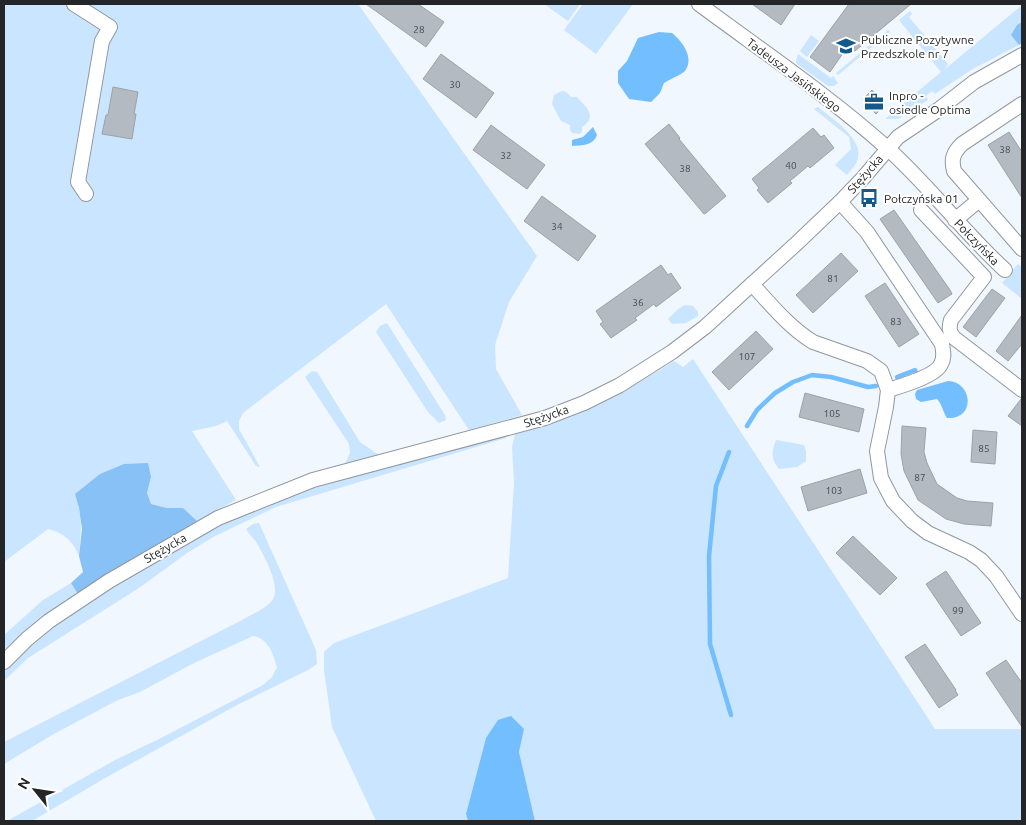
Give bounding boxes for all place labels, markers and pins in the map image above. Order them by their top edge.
place label: Publiczne Pozytywne Przedszkole nr 7 [861,33,974,60]
school or university icon: Publiczne Pozytywne Przedszkole nr 7 [835,35,857,57]
place label: Inpro - osiedle Optima [889,89,971,116]
office icon: Inpro - osiedle Optima [863,91,885,113]
bus stop icon: Połczyńska 01 [858,187,880,209]
place label: Połczyńska 01 [884,192,959,205]

